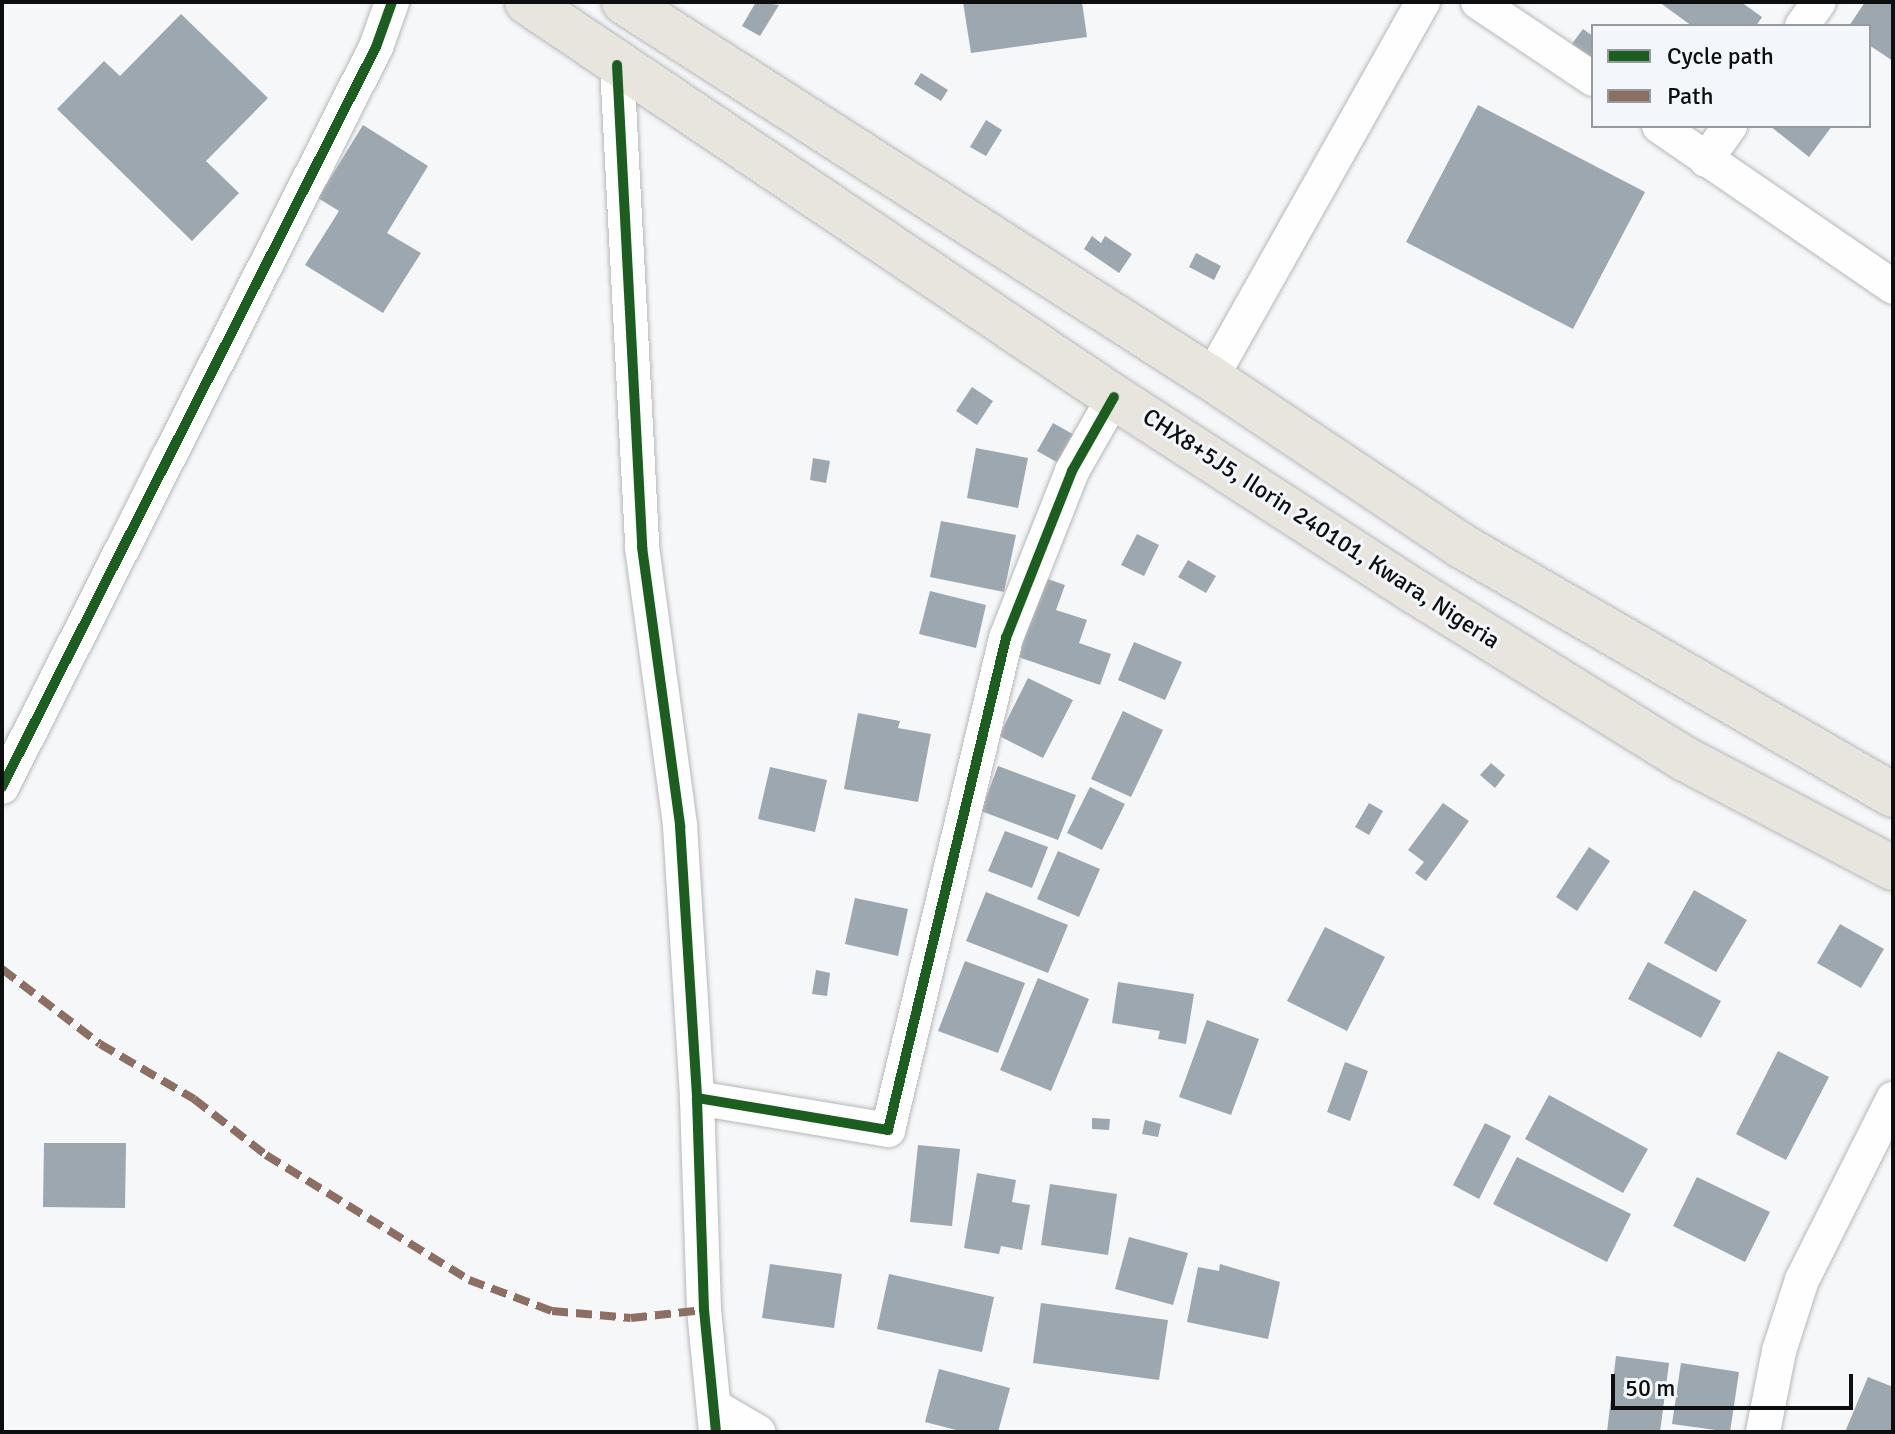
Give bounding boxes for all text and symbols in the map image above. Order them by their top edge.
legend [1591,24,1871,128]
text: Cycle path [1667,41,1774,71]
text: Path [1667,81,1713,111]
street label: CHX8+5J5, Ilorin 240101, Kwara, Nigeria [1137,403,1505,655]
scale bar [1615,1358,1857,1408]
text: 50 m [1625,1373,1675,1403]

